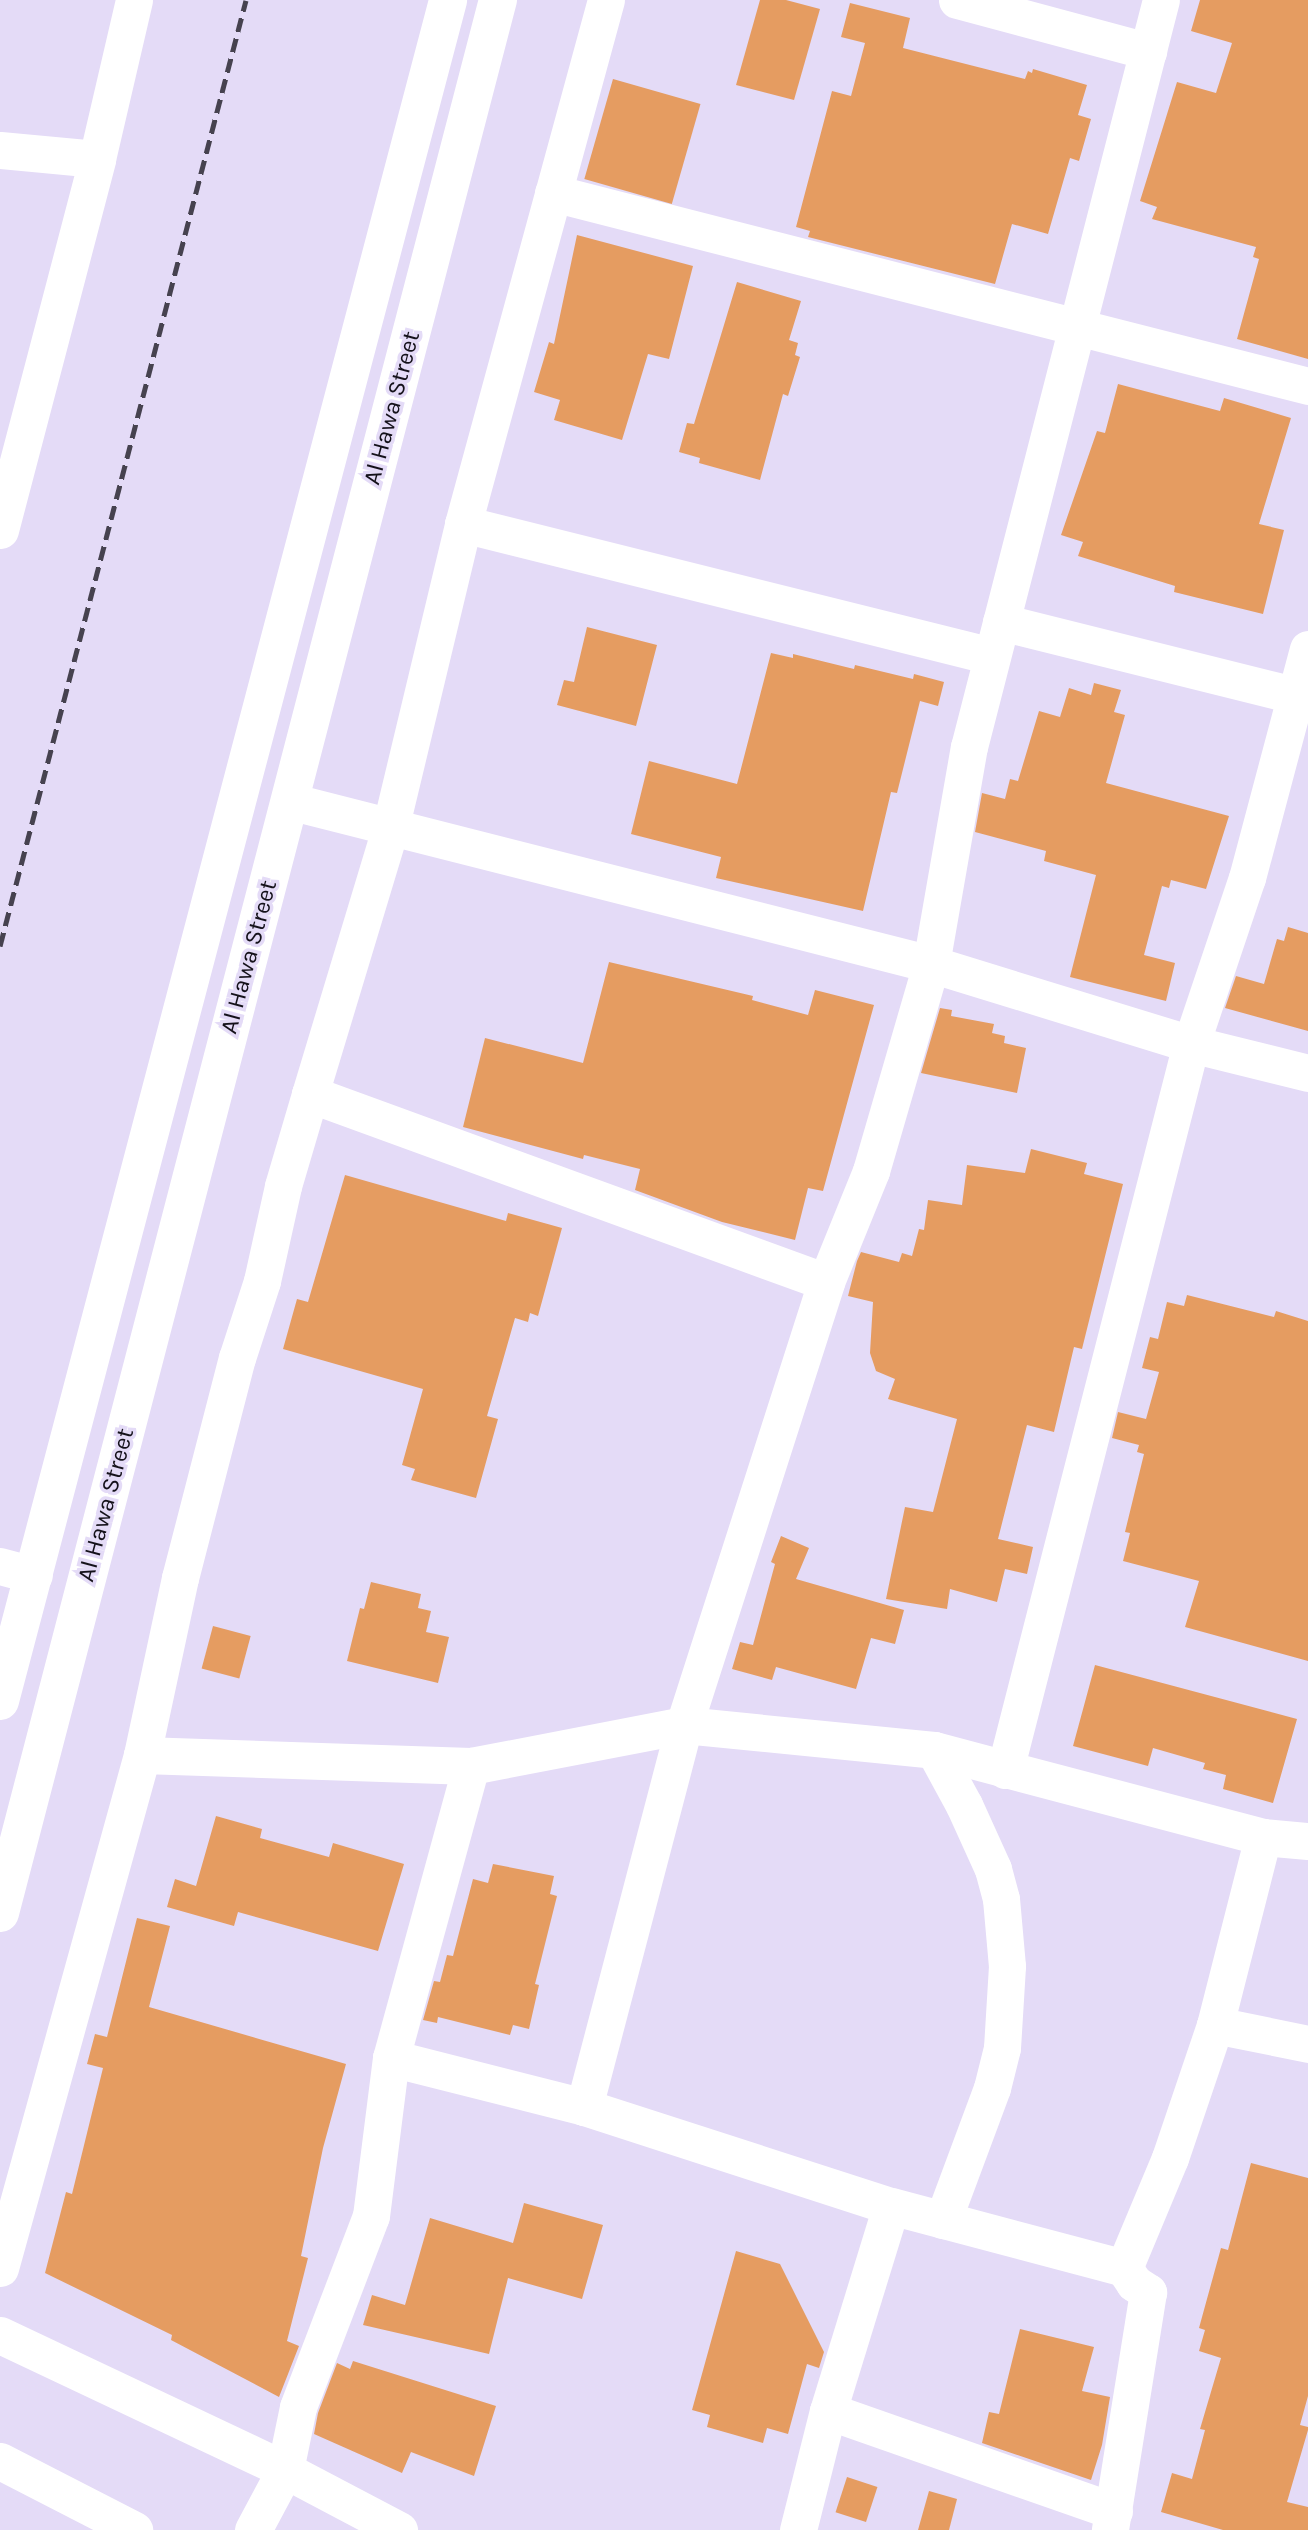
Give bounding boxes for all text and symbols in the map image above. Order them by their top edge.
street label: Al Hawa Street [358,328,426,488]
street label: Al Hawa Street [215,877,283,1037]
street label: Al Hawa Street [72,1425,140,1585]

